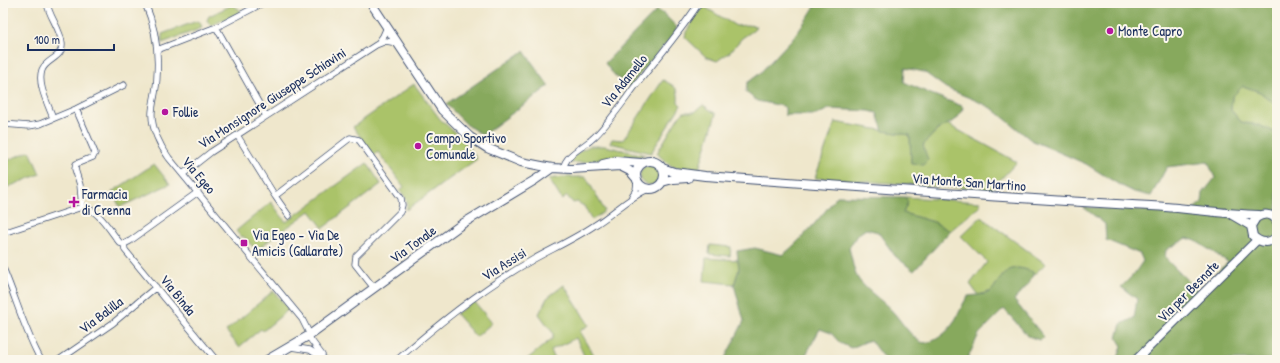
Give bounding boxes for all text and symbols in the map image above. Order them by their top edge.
place label: Monte Capro [1118,21,1182,41]
scale bar [28,26,114,52]
marker: Monte Capro [1105,26,1115,36]
text: 100 m [34,31,60,48]
street label: Via Monsignore Giuseppe Schiavini [194,43,350,153]
street label: Via Adamello [596,49,651,112]
place label: Follie [172,102,199,121]
marker: Follie [160,107,170,117]
place label: Campo Sportivo Comunale [426,128,507,163]
marker: Campo Sportivo Comunale [413,141,423,151]
street label: Via Egeo [177,152,221,198]
street label: Via Monte San Martino [911,168,1027,195]
place label: Farmacia di Crenna [81,184,131,219]
marker: Farmacia di Crenna [69,197,79,207]
street label: Via Tonale [386,220,440,267]
place label: Via Egeo - Via De Amicis (Gallarate) [252,225,343,260]
marker: Via Egeo - Via De Amicis (Gallarate) [239,238,249,248]
street label: Via Assisi [478,243,530,285]
street label: Via per Besnate [1153,255,1224,326]
street label: Via Binda [156,270,201,319]
street label: Via Balilla [75,291,127,337]

